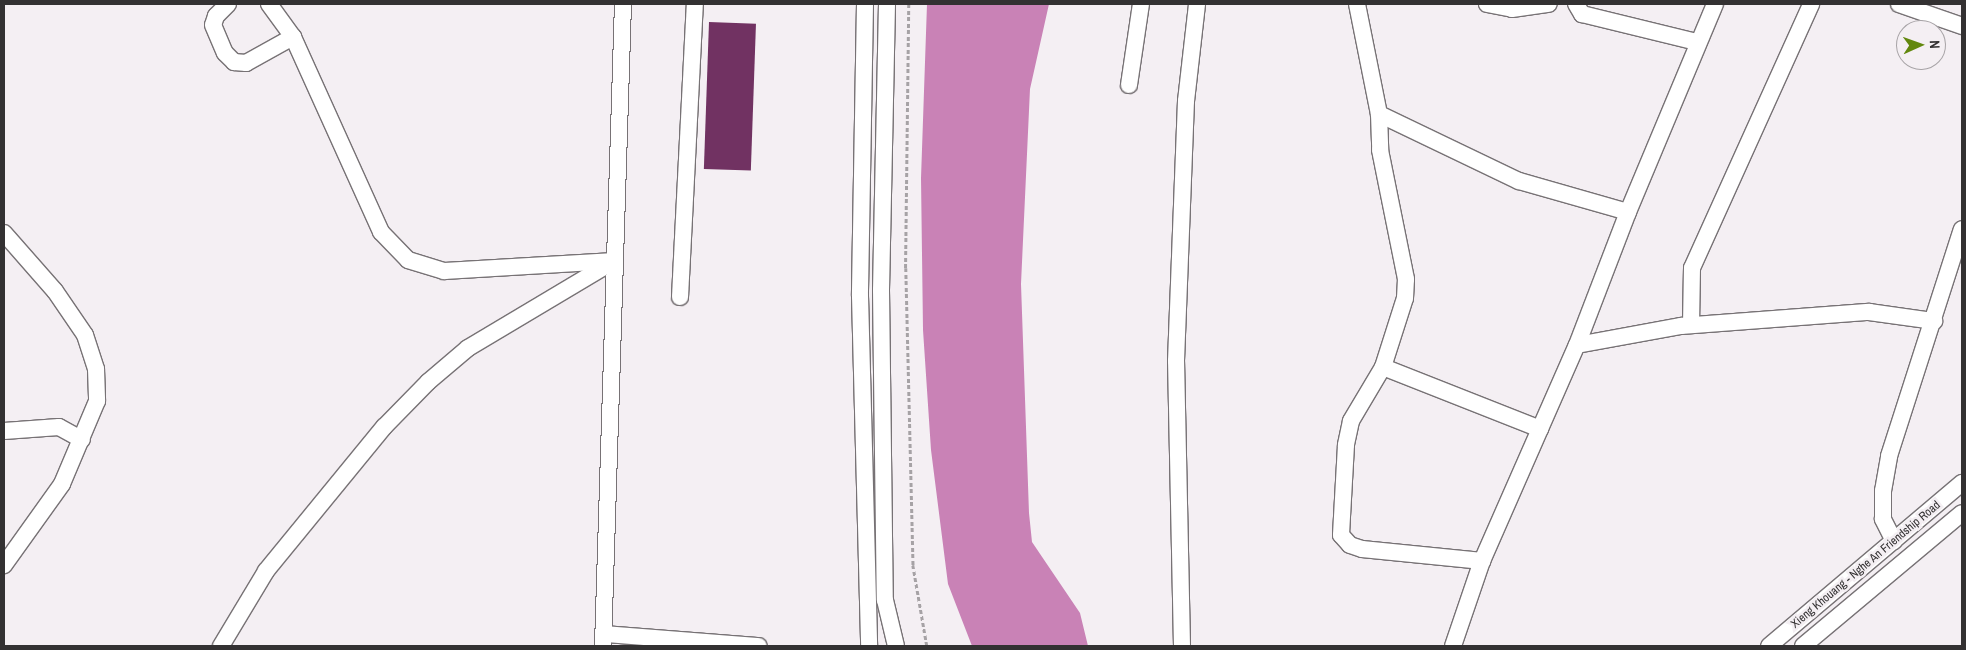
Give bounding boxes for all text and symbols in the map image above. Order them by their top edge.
north arrow [1896,20,1946,70]
text: N [1926,40,1944,49]
street label: Xieng Khouang - Nghe An Friendship Road [1788,498,1944,632]

